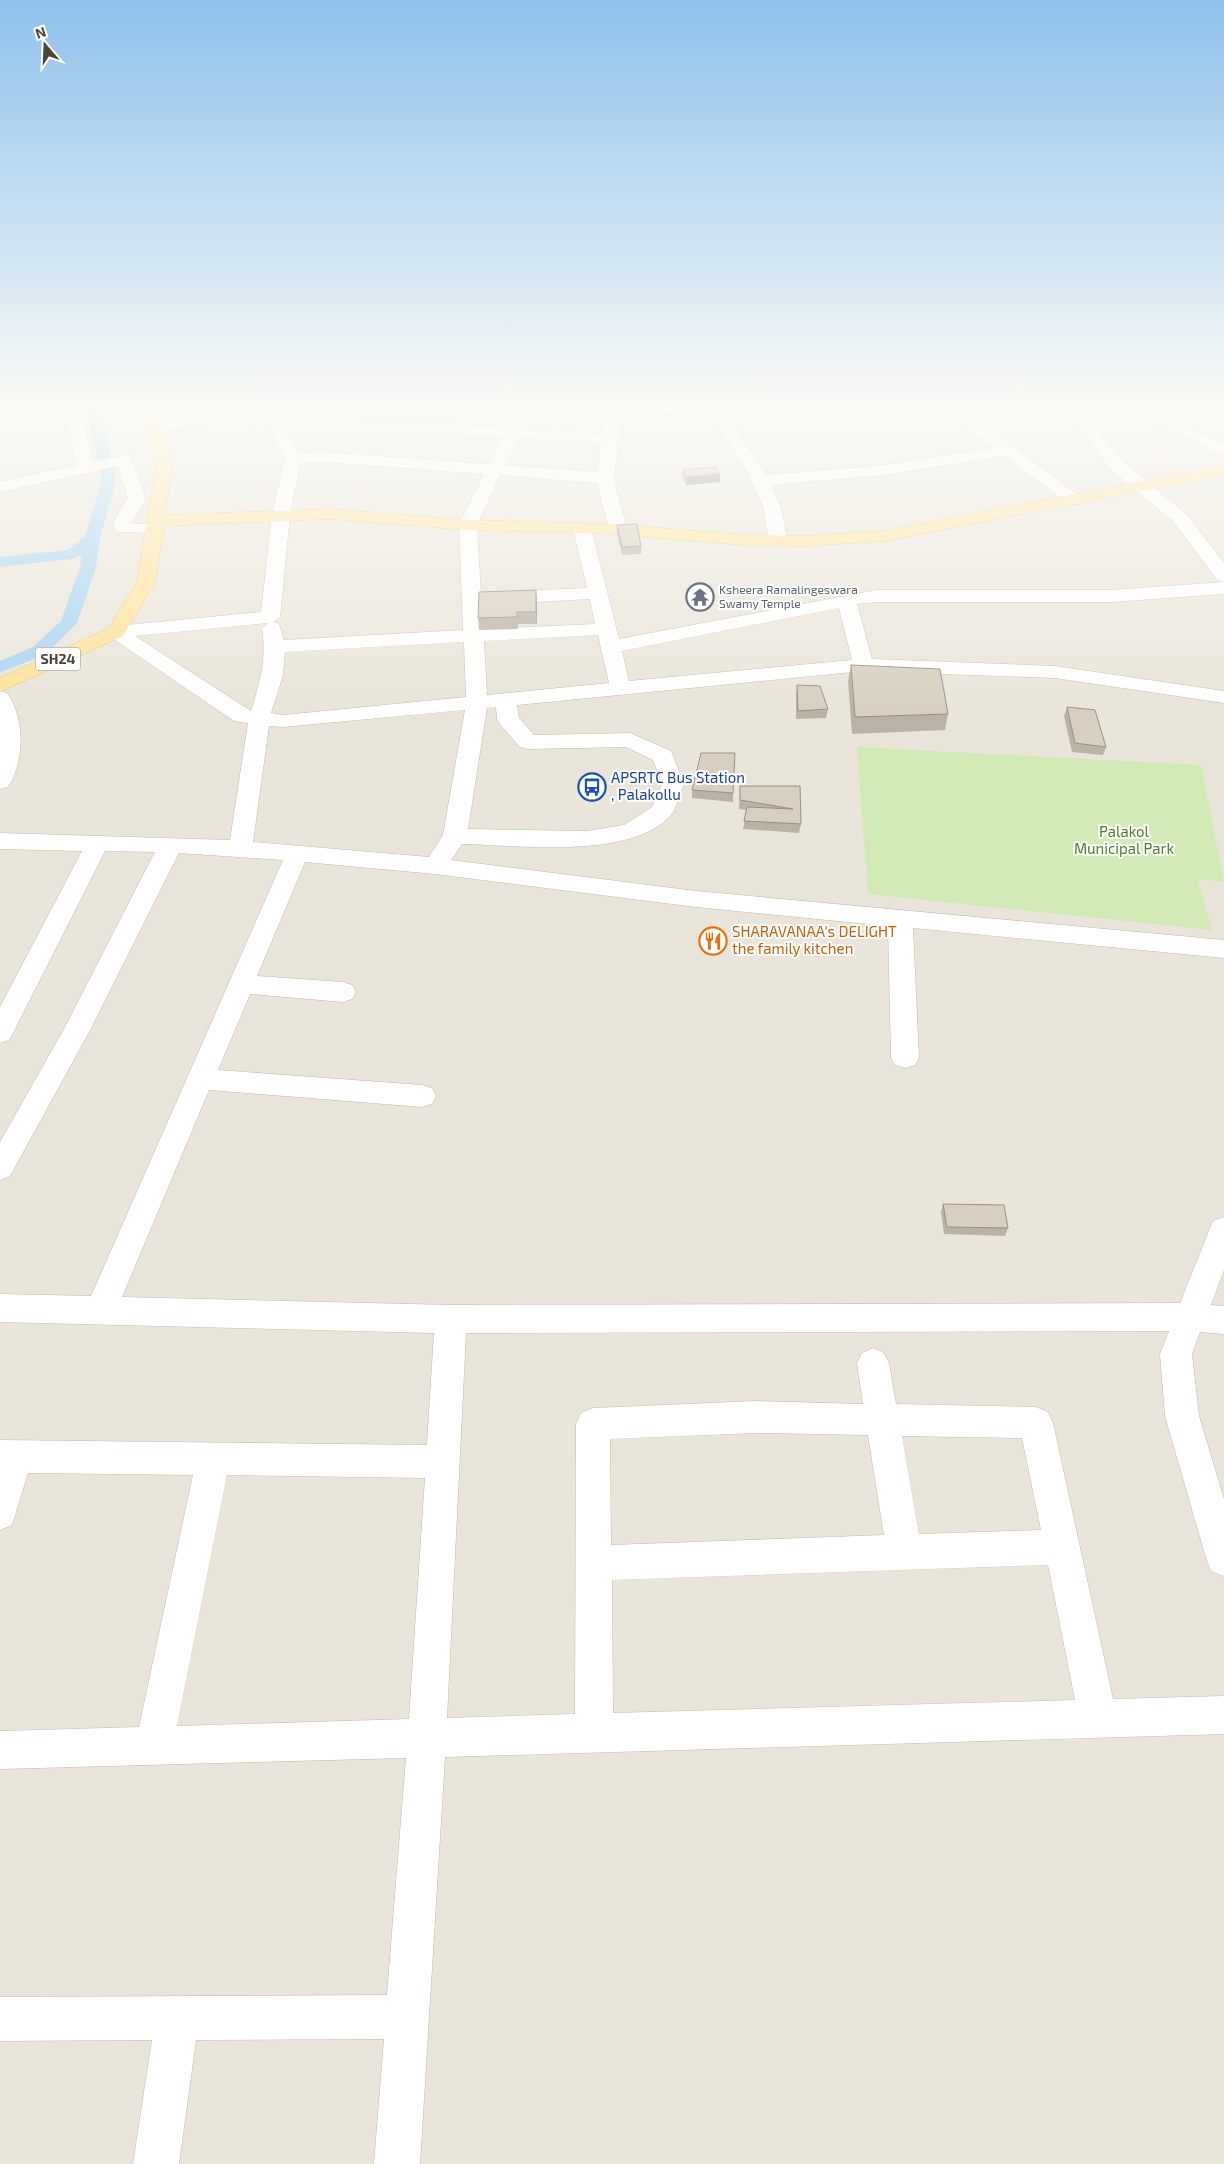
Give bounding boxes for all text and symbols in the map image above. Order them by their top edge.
north arrow [20,20,70,70]
text: N [33,23,48,42]
temple icon: Ksheera Ramalingeswara Swamy Temple [685,582,715,612]
place label: Ksheera Ramalingeswara Swamy Temple [719,582,858,610]
road number: SH24 [36,648,80,671]
place label: APSRTC Bus Station , Palakollu [611,768,745,803]
bus stop icon: APSRTC Bus Station , Palakollu [577,772,607,802]
park label: Palakol Municipal Park [1074,822,1174,857]
place label: SHARAVANAA's DELIGHT the family kitchen [732,922,897,957]
restaurant icon: SHARAVANAA's DELIGHT the family kitchen [698,926,728,956]

